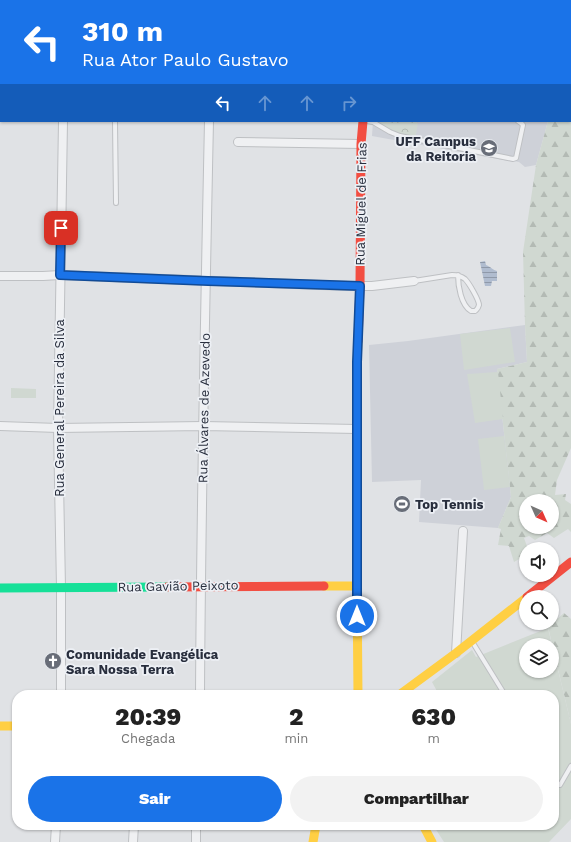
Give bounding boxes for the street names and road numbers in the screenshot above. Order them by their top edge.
street label: Rua Miguel de Frias [352,142,370,266]
street label: Rua General Pereira da Silva [52,318,67,497]
street label: Rua Álvares de Azevedo [194,333,213,483]
street label: Rua Gavião Peixoto [118,577,239,595]

